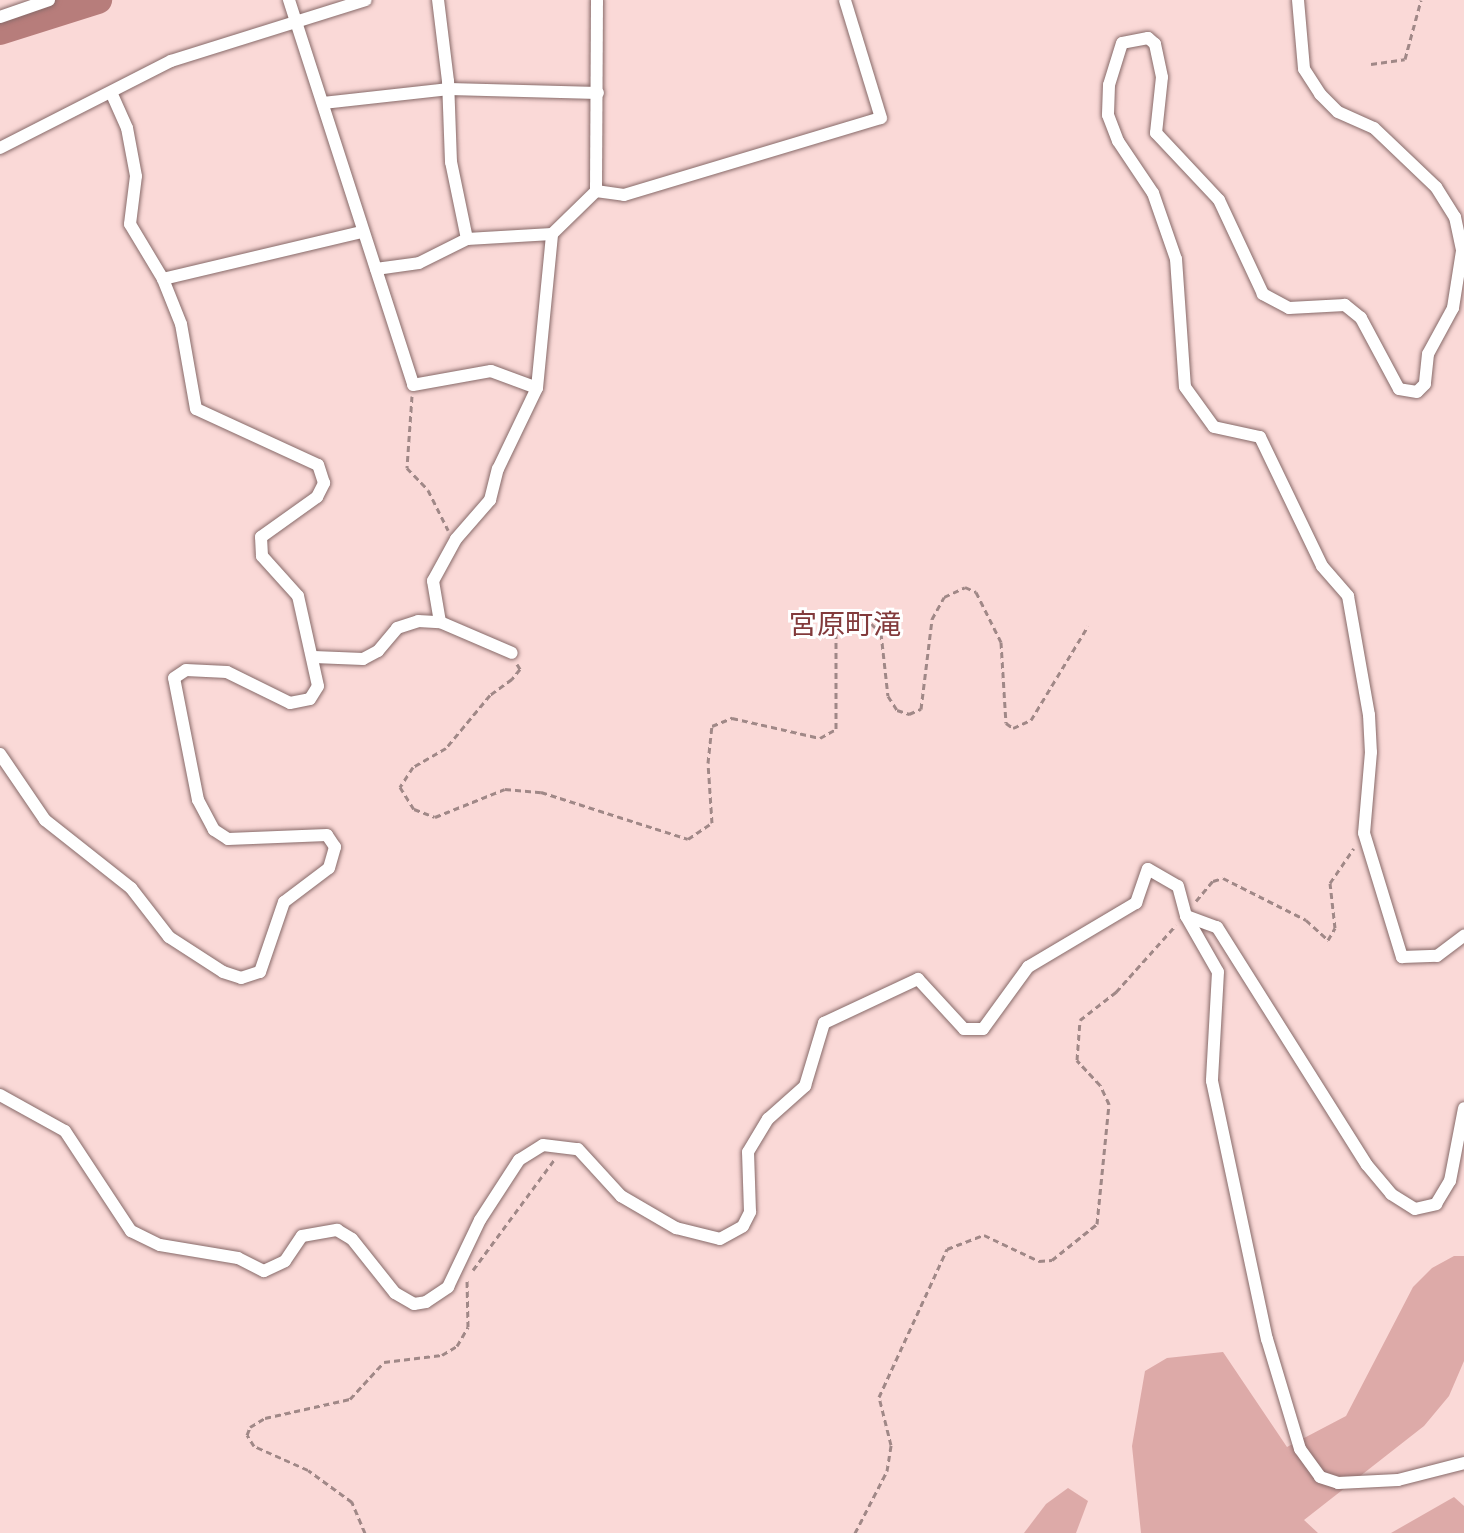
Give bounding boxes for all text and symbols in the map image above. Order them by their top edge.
district label: 宮原町滝 [789,608,901,642]

